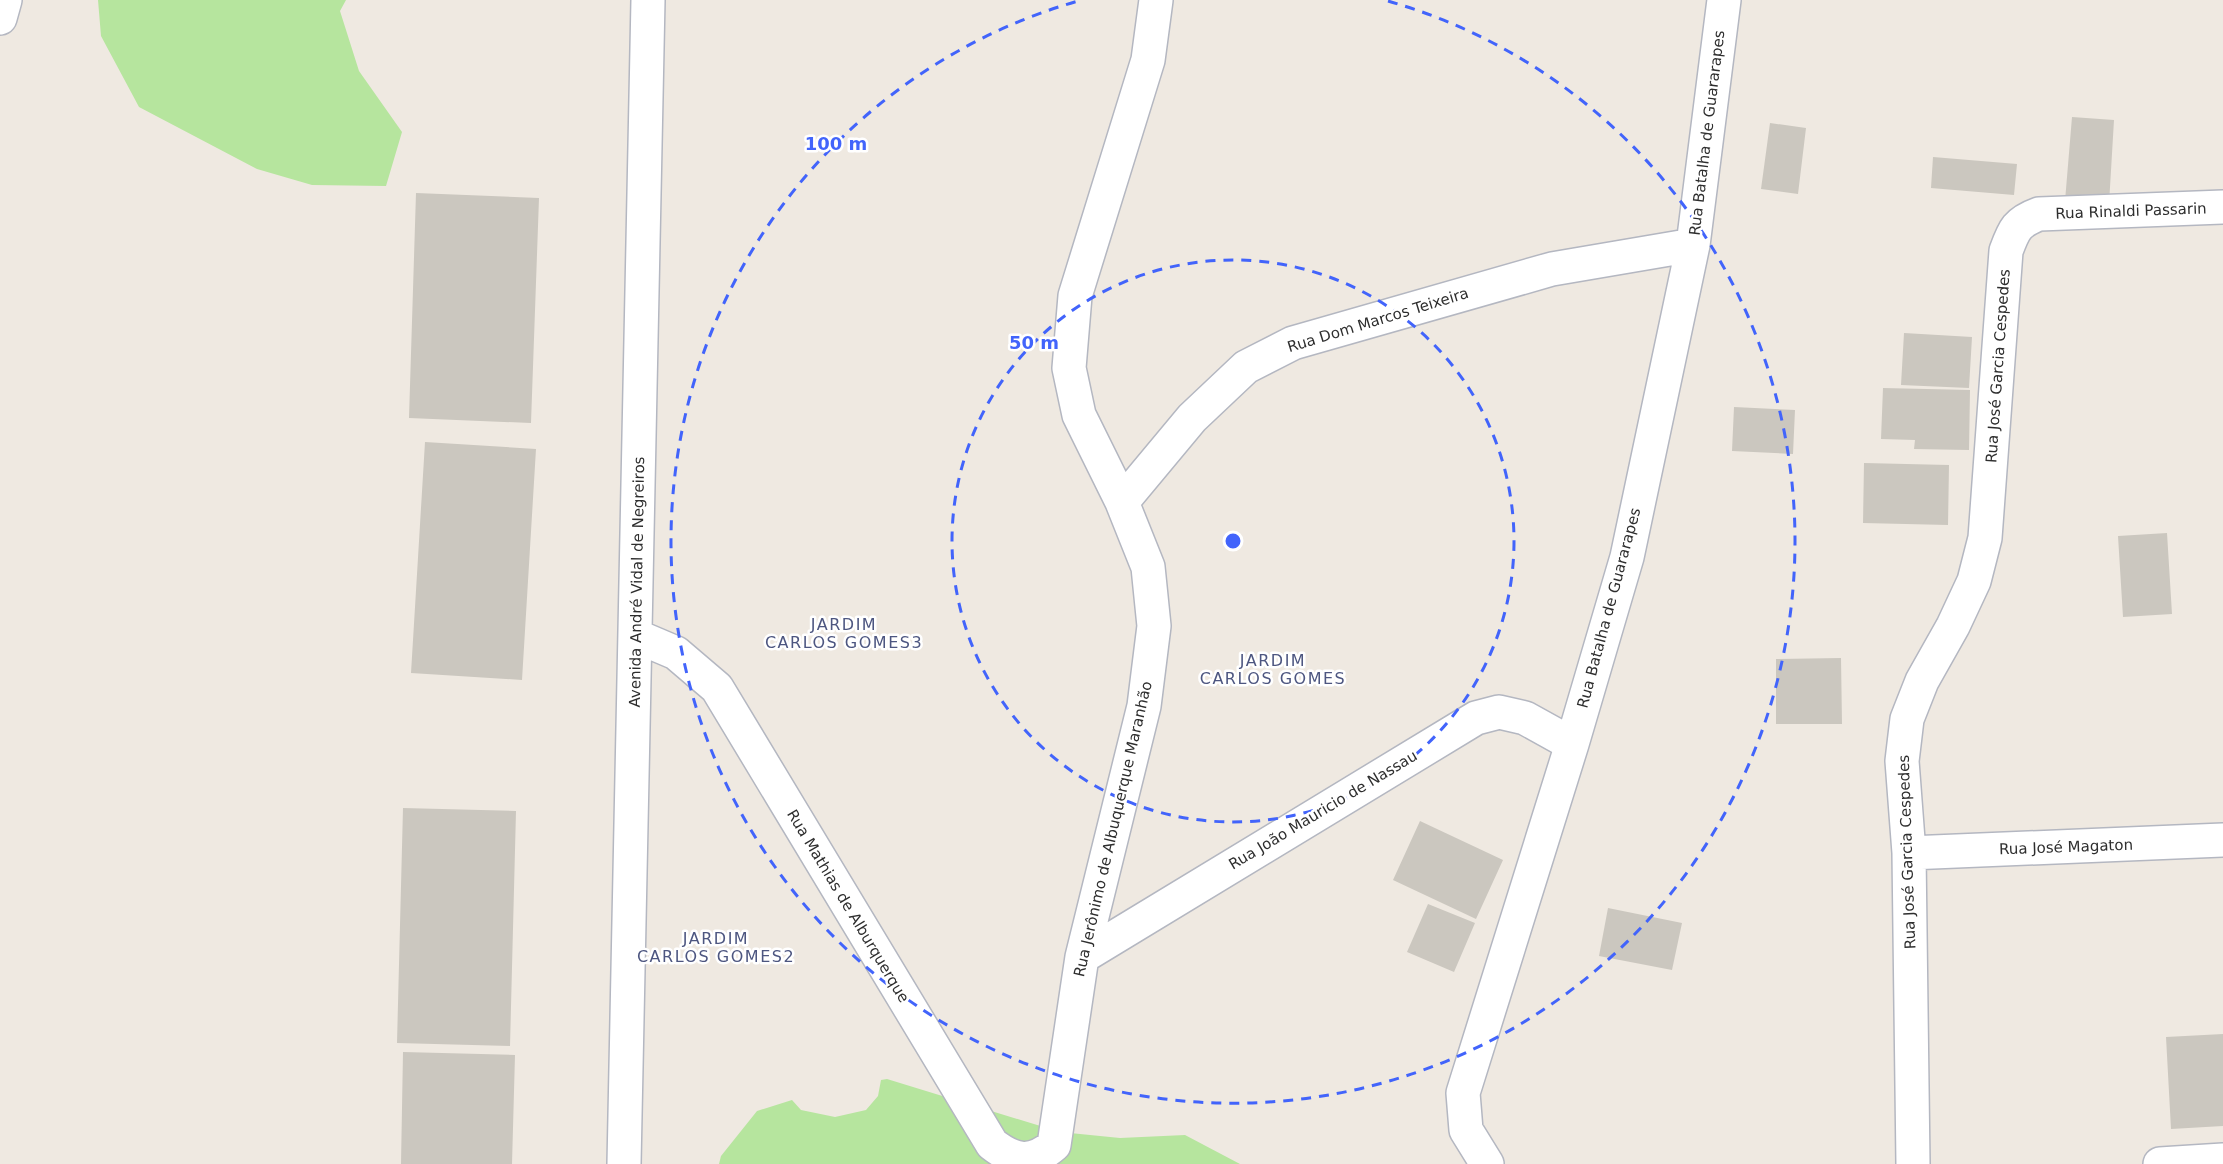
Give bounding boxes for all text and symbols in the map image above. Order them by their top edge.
street label: Rua Batalha de Guararapes [1685,29,1729,237]
text: 100 m [805,133,867,154]
street label: Rua Rinaldi Passarin [2055,199,2207,223]
street label: Rua José Garcia Cespedes [1982,268,2014,464]
street label: Rua Dom Marcos Teixeira [1285,284,1471,356]
text: 50 m [1009,332,1059,353]
street label: Avenida André Vidal de Negreiros [626,456,648,708]
street label: Rua Batalha de Guararapes [1574,506,1644,710]
centre of rings [1223,531,1243,551]
district label: JARDIM CARLOS GOMES3 [765,615,923,652]
district label: JARDIM CARLOS GOMES [1200,651,1346,688]
street label: Rua Jerônimo de Albuquerque Maranhão [1070,679,1156,979]
street label: Rua João Mauricio de Nassau [1226,747,1420,873]
street label: Rua José Garcia Cespedes [1895,754,1919,950]
street label: Rua Mathias de Alburquerque [783,806,913,1006]
street label: Rua José Magaton [1999,836,2133,858]
district label: JARDIM CARLOS GOMES2 [637,929,795,966]

